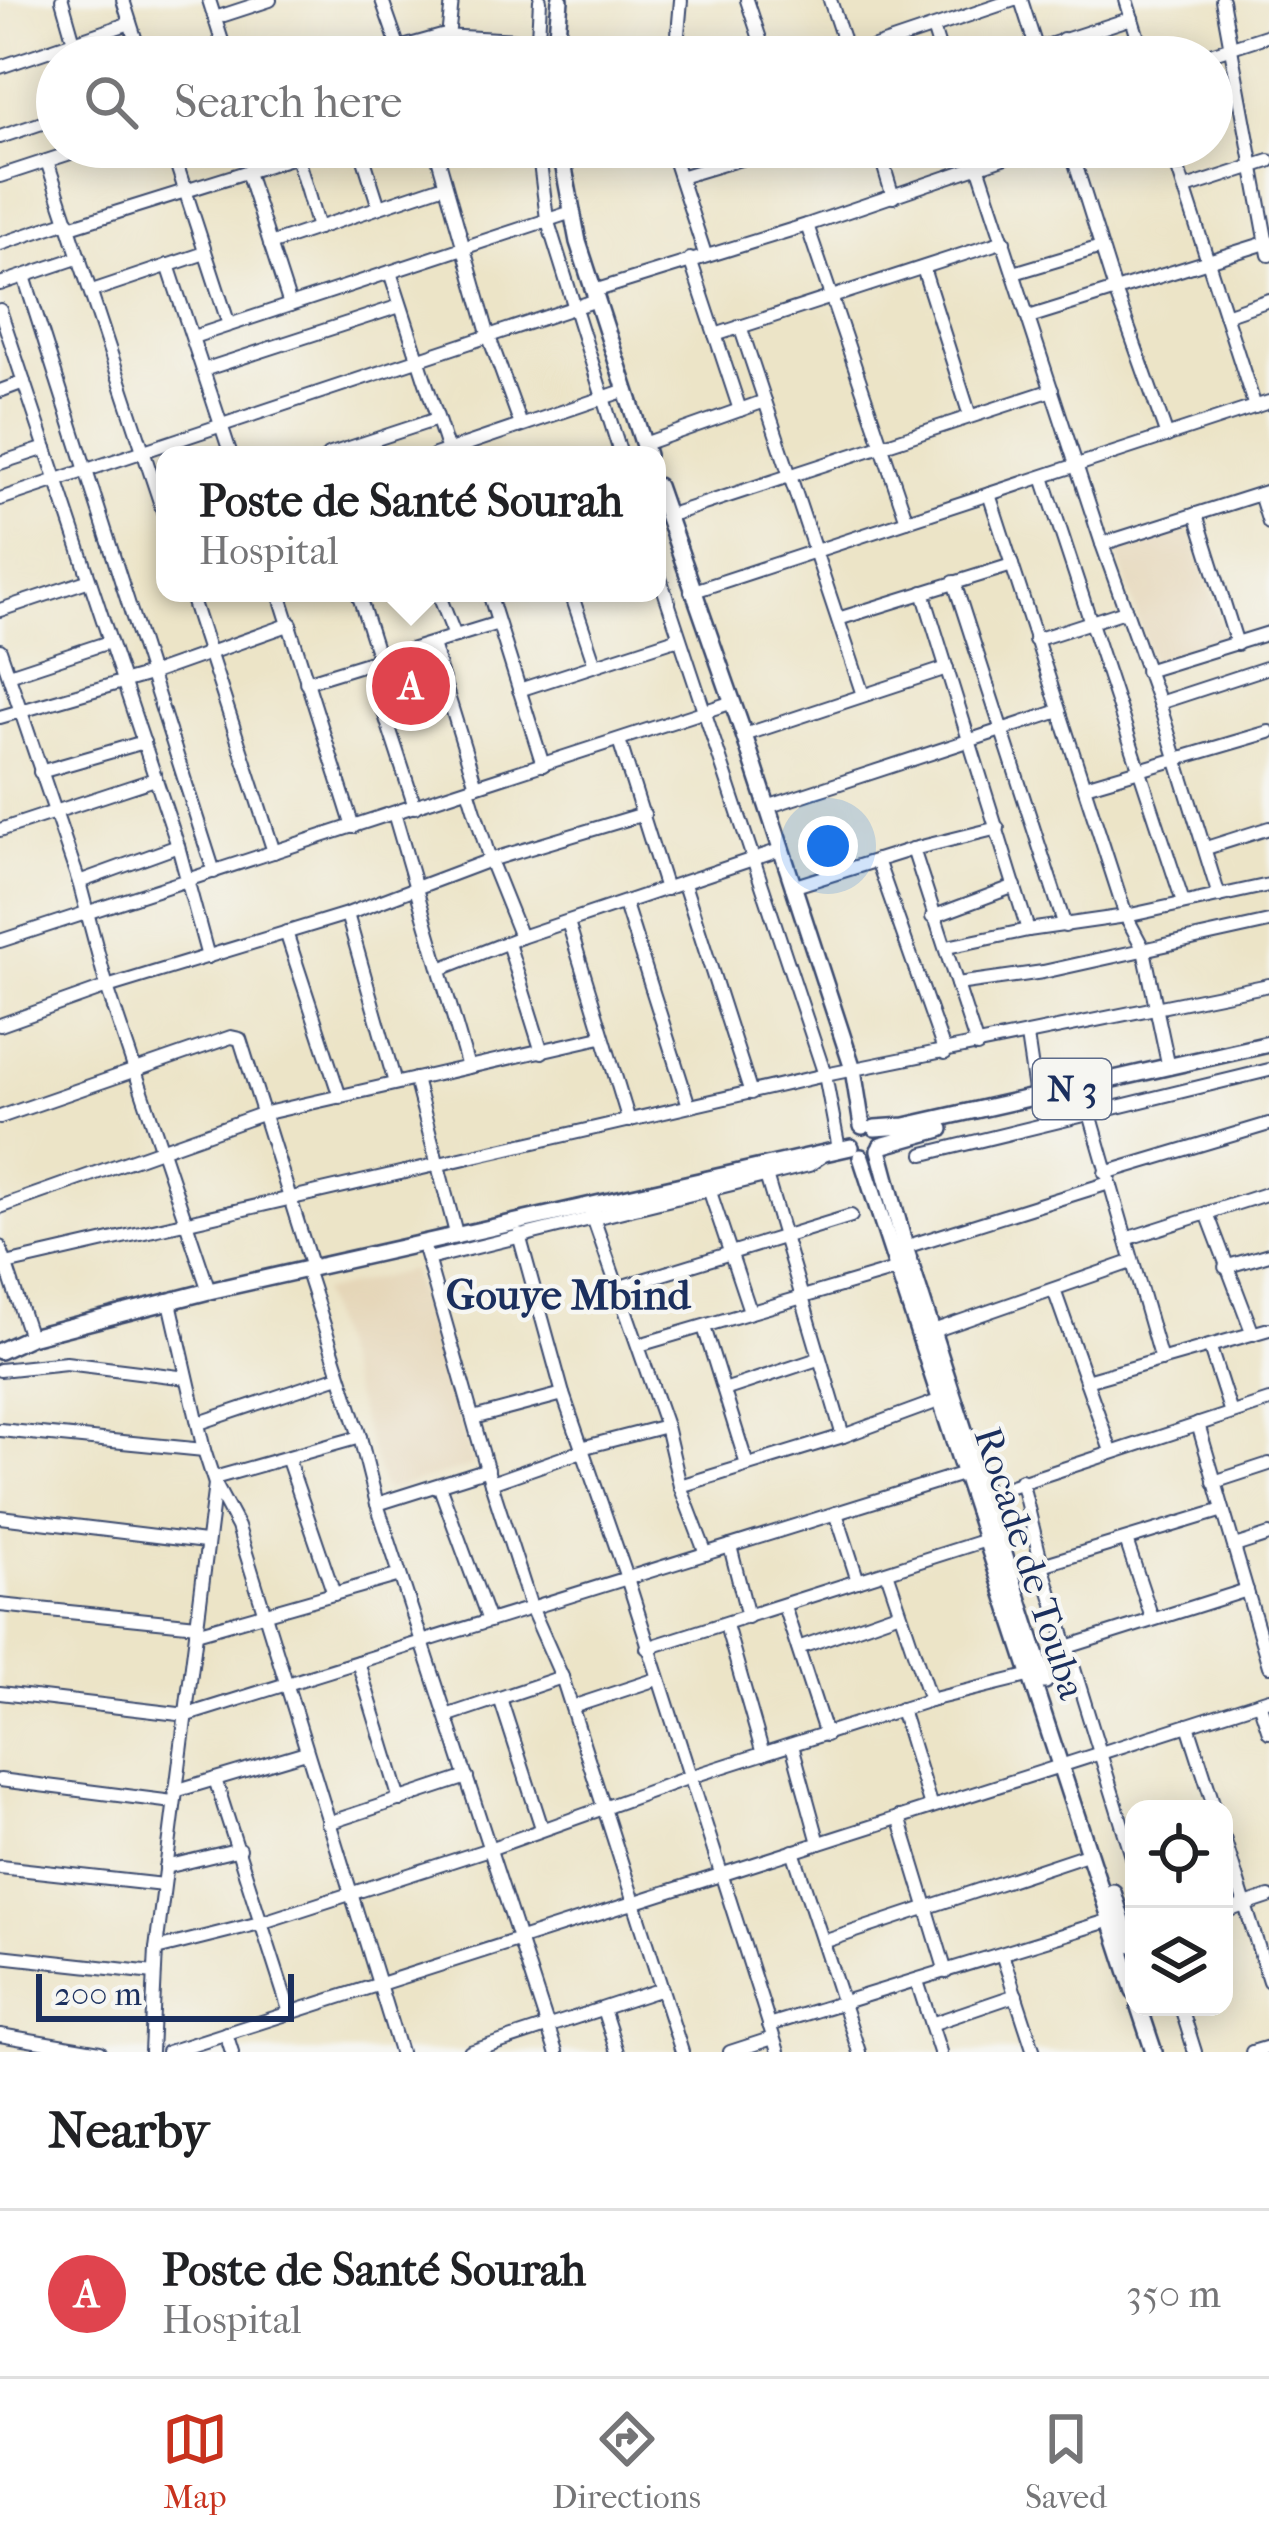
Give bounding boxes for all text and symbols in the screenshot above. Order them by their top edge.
search box [36,36,1233,168]
icon: search [78,69,144,135]
text: Search here [174,76,402,129]
popup [156,446,666,602]
text: Poste de Santé Sourah [199,475,623,528]
text: Hospital [199,528,338,574]
pin: A [372,641,450,731]
your location [798,816,858,876]
road number: N 3 [1033,1059,1111,1119]
district label: Gouye Mbind [446,1271,691,1320]
street label: Rocade de Touba [964,1421,1096,1706]
map controls [1125,1800,1233,2016]
button: locate [1125,1800,1233,1908]
button: layers [1125,1908,1233,2016]
scale bar [36,1968,294,2021]
text: 200 m [54,1975,142,2014]
text: Nearby [48,2100,209,2160]
text: Poste de Santé Sourah [162,2244,586,2297]
text: A [74,2271,100,2317]
text: 350 m [1126,2271,1221,2317]
text: Hospital [162,2297,302,2343]
tab: Map [162,2406,228,2517]
tab: Directions [552,2406,701,2517]
tab: Saved [1025,2406,1107,2517]

